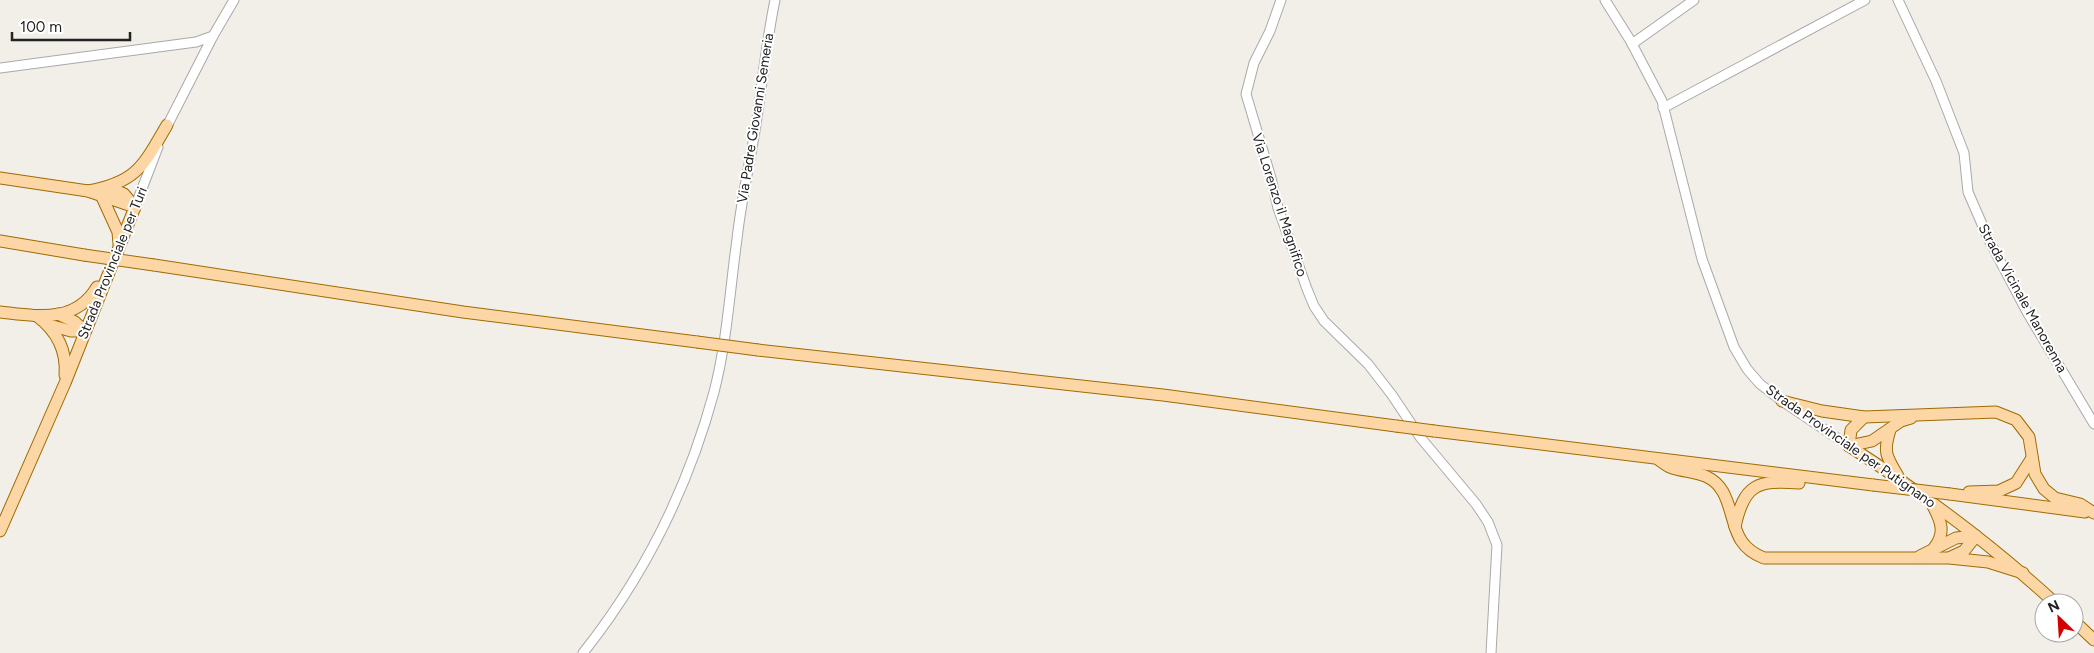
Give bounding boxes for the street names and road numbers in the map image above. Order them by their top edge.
street label: Via Padre Giovanni Semeria [734,32,777,204]
street label: Via Lorenzo il Magnifico [1248,131,1311,279]
street label: Strada Provinciale per Turi [74,185,151,342]
street label: Strada Vicinale Manorenna [1975,221,2071,376]
street label: Strada Provinciale per Putignano [1763,381,1939,512]

